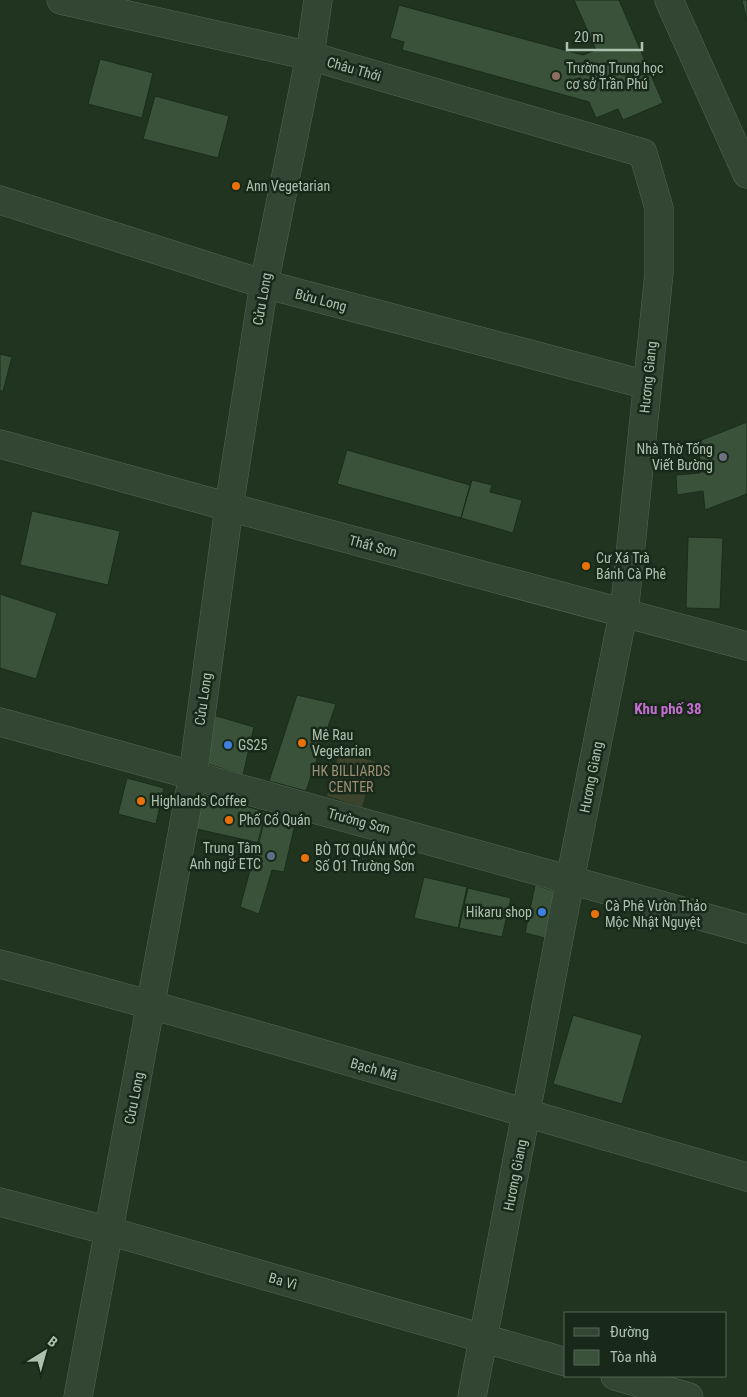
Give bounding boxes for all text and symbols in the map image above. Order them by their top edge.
scale bar [567,20,642,52]
text: 20 m [574,28,604,46]
street label: Châu Thới [325,54,383,84]
place label: Trường Trung học cơ sở Trần Phú [566,60,663,92]
marker: Trường Trung học cơ sở Trần Phú [550,70,562,82]
place label: Ann Vegetarian [246,178,330,194]
marker: Ann Vegetarian [230,180,242,192]
street label: Cửu Long [250,272,274,326]
street label: Bửu Long [293,285,349,315]
street label: Hương Giang [636,340,660,414]
place label: Nhà Thờ Tống Viết Bường [637,441,713,473]
marker: Nhà Thờ Tống Viết Bường [717,451,729,463]
street label: Thất Sơn [347,532,399,560]
place label: Cư Xá Trà Bánh Cà Phê [596,550,666,582]
marker: Cư Xá Trà Bánh Cà Phê [580,560,592,572]
street label: Cửu Long [191,672,215,726]
district label: Khu phố 38 [634,700,702,718]
place label: Mê Rau Vegetarian [312,727,371,759]
place label: GS25 [238,737,267,753]
marker: Mê Rau Vegetarian [296,737,308,749]
marker: GS25 [222,739,234,751]
street label: Hương Giang [576,740,606,814]
park label: HK BILLIARDS CENTER [312,763,390,795]
place label: Highlands Coffee [151,793,247,809]
marker: Highlands Coffee [135,795,147,807]
street label: Trường Sơn [326,805,392,837]
place label: Phố Cổ Quán [239,812,311,828]
marker: Phố Cổ Quán [223,814,235,826]
place label: Trung Tâm Anh ngữ ETC [189,840,261,872]
place label: BÒ TƠ QUÁN MỘC Số O1 Trường Sơn [315,841,416,874]
marker: Trung Tâm Anh ngữ ETC [265,850,277,862]
marker: BÒ TƠ QUÁN MỘC Số O1 Trường Sơn [299,852,311,864]
place label: Cà Phê Vườn Thảo Mộc Nhật Nguyệt [605,898,707,930]
place label: Hikaru shop [466,904,532,920]
marker: Hikaru shop [536,906,548,918]
marker: Cà Phê Vườn Thảo Mộc Nhật Nguyệt [589,908,601,920]
street label: Bạch Mã [349,1055,399,1083]
street label: Cửu Long [121,1070,147,1126]
street label: Hương Giang [500,1138,530,1212]
street label: Ba Vì [267,1269,299,1293]
legend [564,1312,727,1377]
text: Đường [610,1323,649,1341]
north arrow [20,1327,70,1377]
text: B [45,1333,61,1350]
text: Tòa nhà [610,1348,657,1366]

